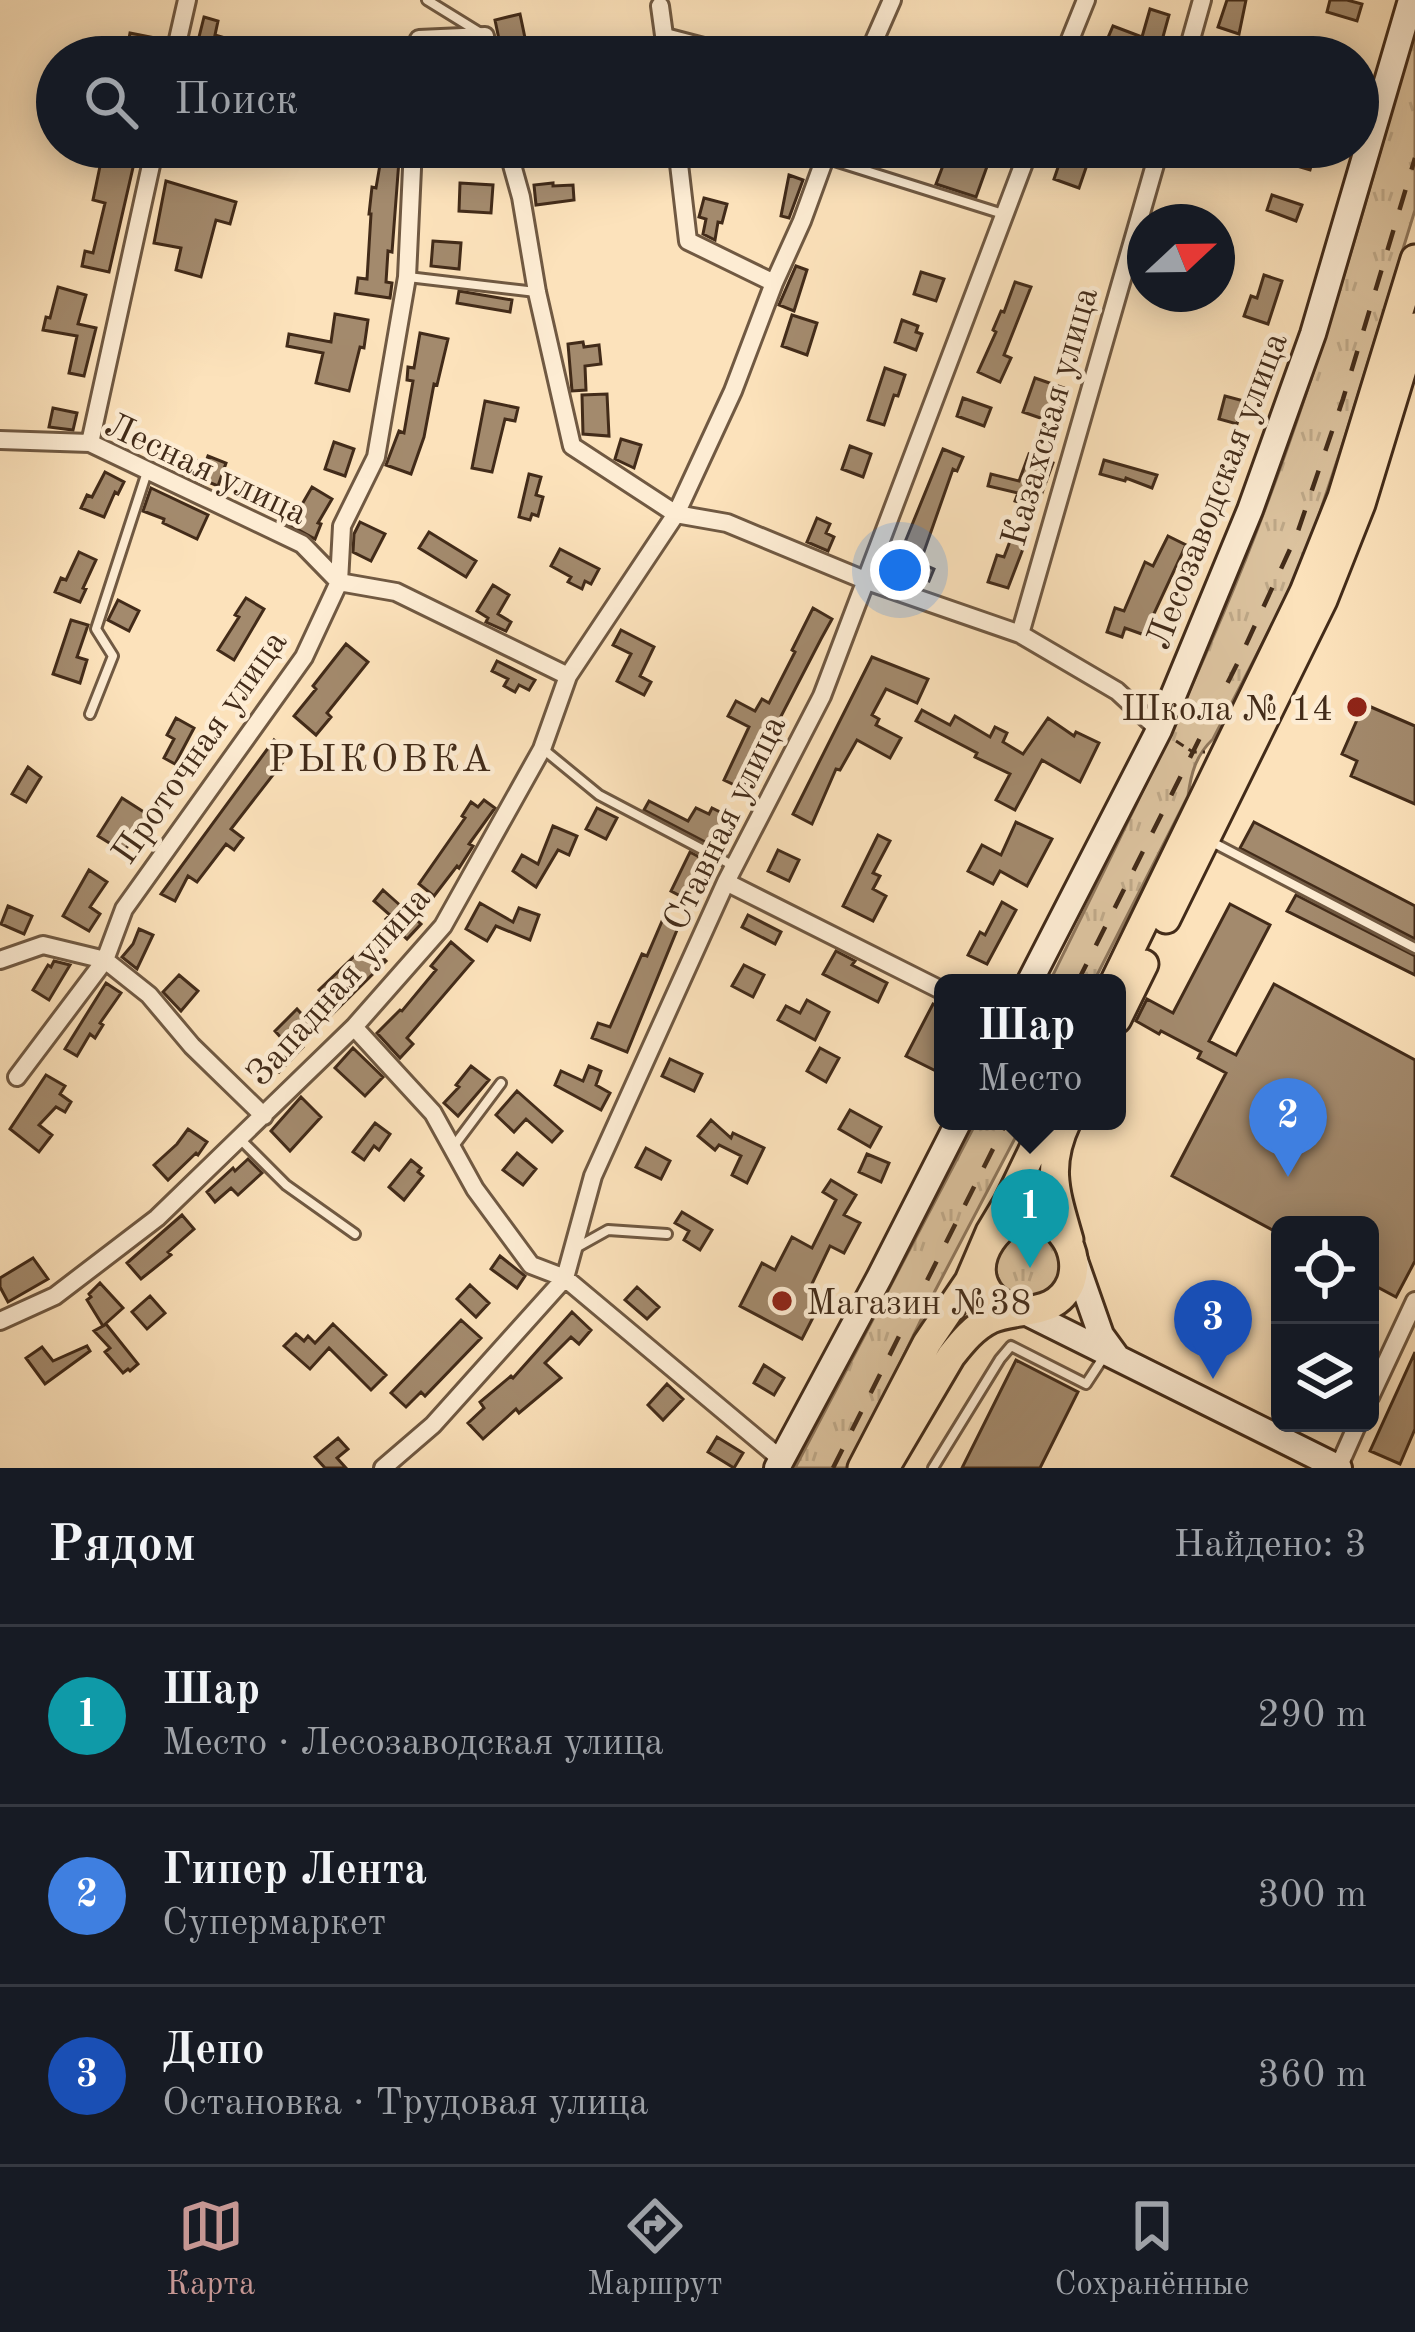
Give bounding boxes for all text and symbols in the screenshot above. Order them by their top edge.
search box [36,36,1379,168]
icon: search [78,69,144,135]
text: Поиск [174,79,298,124]
north arrow [1127,204,1235,312]
street label: Казахская улица [998,283,1106,551]
street label: Лесозаводская улица [1142,328,1296,655]
street label: Лесная улица [99,408,312,533]
your location [870,540,930,600]
street label: Проточная улица [107,625,295,872]
place label: Школа № 14 [1121,693,1333,729]
marker: Школа № 14 [1344,694,1370,720]
street label: Ставная улица [659,710,794,937]
district label: РЫКОВКА [268,741,494,780]
street label: Западная улица [242,881,438,1094]
popup [934,974,1126,1130]
text: Шар [977,1005,1076,1050]
text: Место [977,1060,1083,1099]
pin: 2 [1249,1078,1327,1177]
pin: 1 [991,1169,1069,1268]
map controls [1271,1216,1379,1432]
button: locate [1271,1216,1379,1324]
pin: 3 [1174,1280,1252,1379]
place label: Магазин №38 [806,1287,1031,1323]
marker: Магазин №38 [769,1288,795,1314]
button: layers [1271,1324,1379,1432]
text: Рядом [48,1521,196,1572]
text: Найдено: 3 [1174,1526,1367,1565]
text: Шар [162,1669,260,1714]
text: 1 [76,1696,98,1735]
text: 290 m [1257,1696,1367,1735]
text: Место · Лесозаводская улица [162,1724,664,1763]
text: Гипер Лента [162,1849,427,1894]
text: 2 [76,1876,98,1915]
text: 300 m [1257,1876,1367,1915]
text: Супермаркет [162,1904,386,1943]
text: Депо [162,2029,265,2074]
text: 3 [76,2056,98,2095]
text: 360 m [1257,2056,1367,2095]
text: Остановка · Трудовая улица [162,2084,649,2123]
tab: Карта [166,2193,255,2306]
tab: Маршрут [587,2193,723,2306]
tab: Сохранённые [1054,2193,1249,2306]

